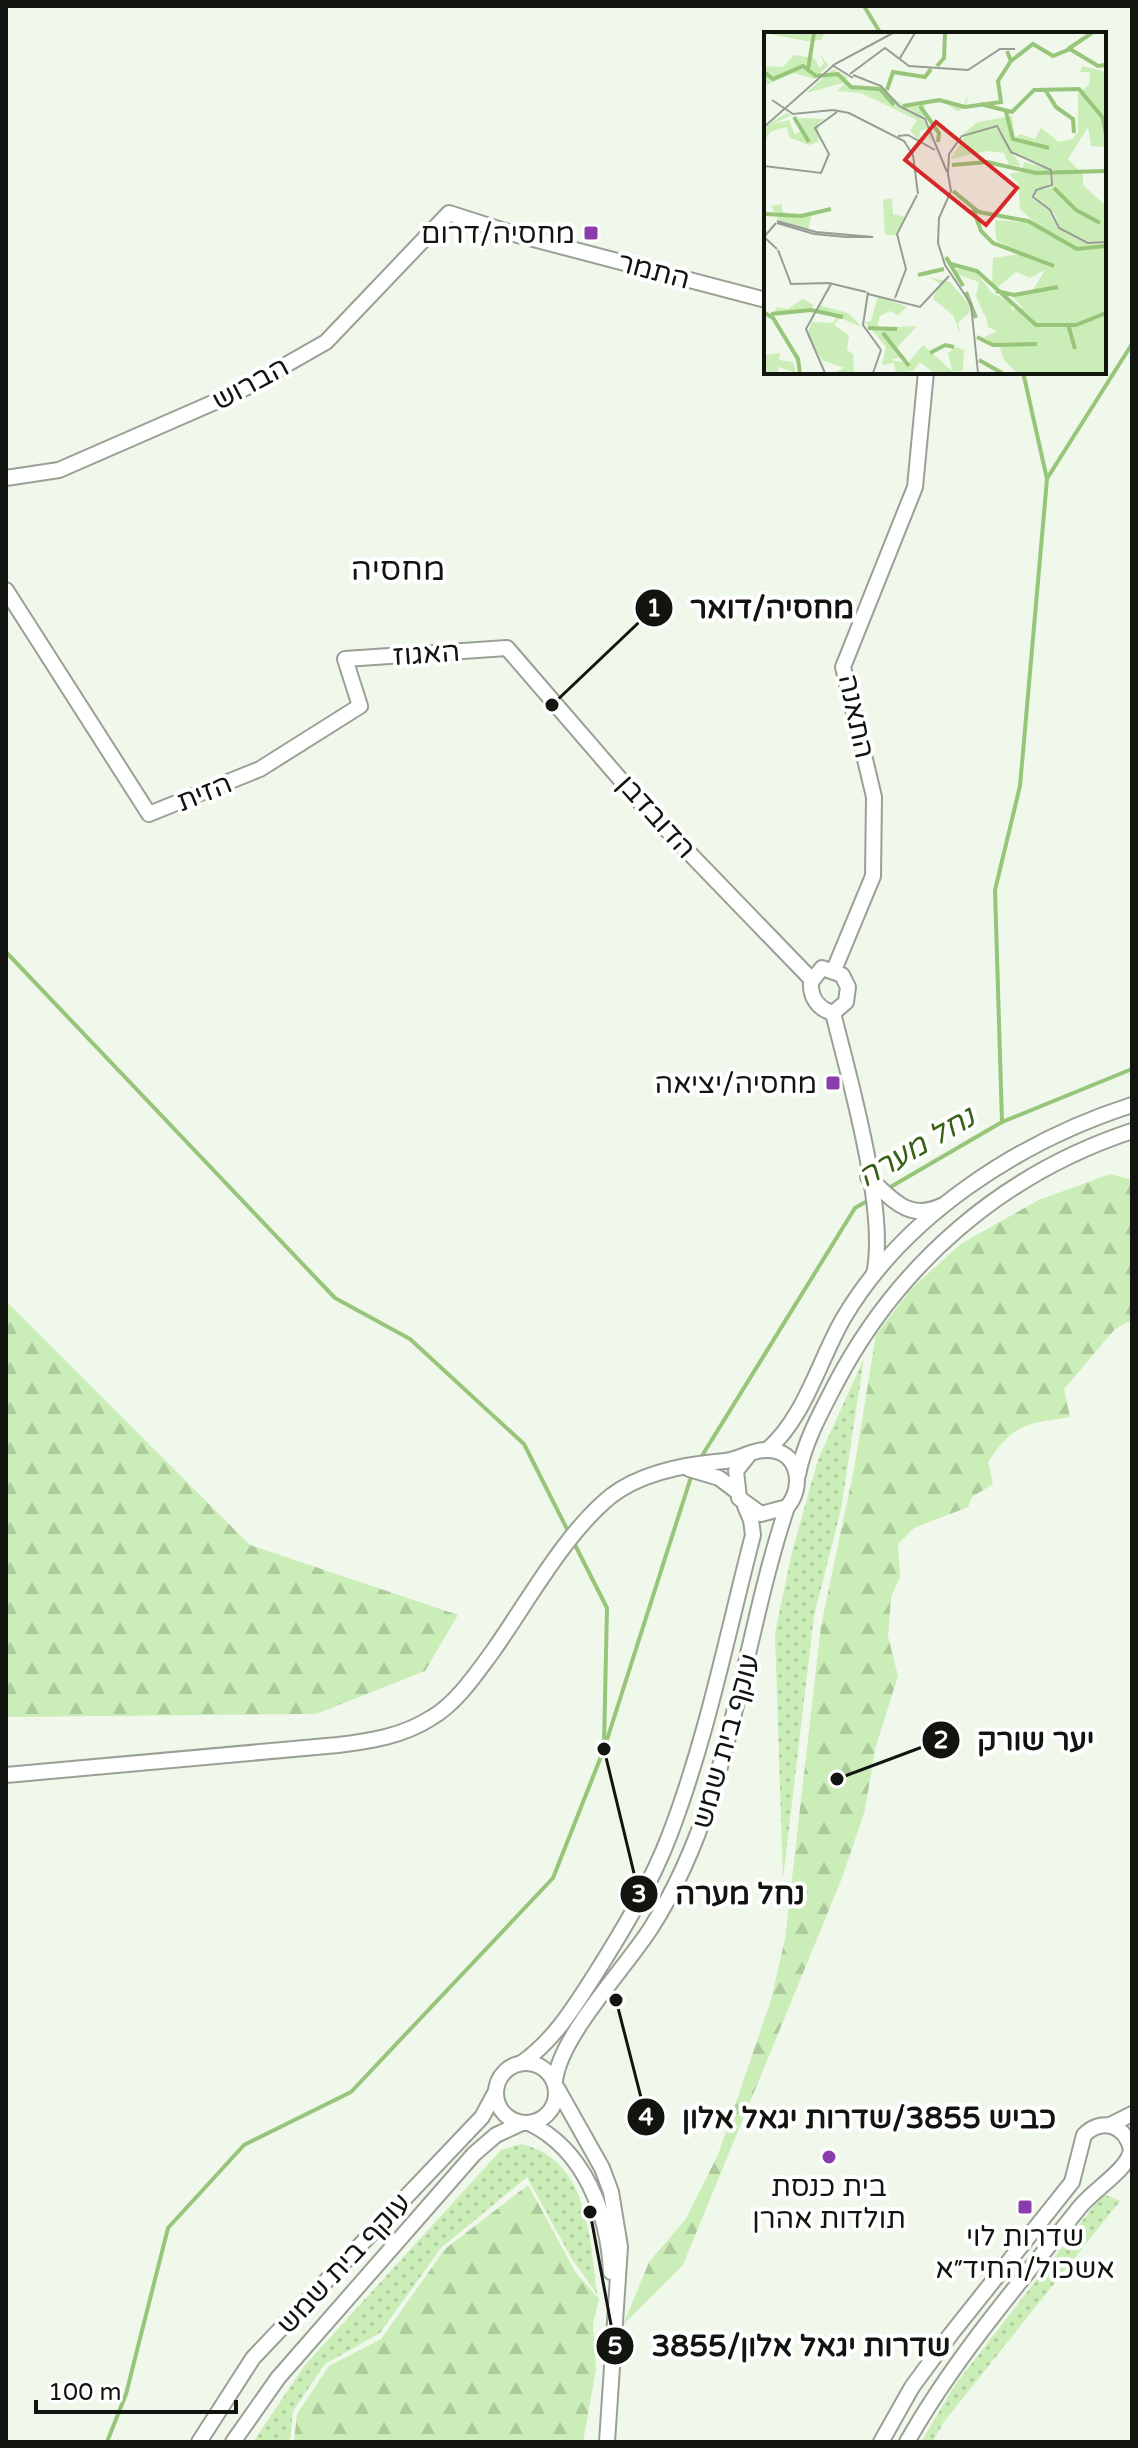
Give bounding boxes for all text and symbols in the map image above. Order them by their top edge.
inset map [764,32,1106,374]
place label: מחסיה/דרום [421,217,575,251]
marker: מחסיה/דרום [582,224,600,242]
street label: התמר [614,245,694,297]
street label: הברוש [206,350,294,418]
district label: מחסיה [351,551,445,589]
callout: מחסיה/דואר [634,581,870,635]
text: מחסיה/דואר [690,590,854,627]
text: 1 [646,594,662,623]
street label: האגוז [391,635,461,673]
street label: התאנה [831,671,881,761]
street label: הזית [172,767,237,819]
street label: הדובדבן [610,768,703,866]
place label: מחסיה/יציאה [655,1067,817,1101]
marker: מחסיה/יציאה [824,1074,842,1092]
water label: נחל מערה [851,1098,984,1196]
street label: עוקף בית שמש [685,1650,767,1833]
callout: יער שורק [921,1713,1110,1767]
text: יער שורק [978,1722,1094,1759]
text: 2 [933,1726,949,1755]
callout: נחל מערה [619,1867,821,1921]
text: נחל מערה [675,1876,805,1913]
text: 3 [631,1880,647,1909]
callout: כביש 3855/שדרות יגאל אלון [626,2090,1072,2144]
text: כביש 3855/שדרות יגאל אלון [682,2100,1056,2137]
text: 4 [638,2103,654,2132]
marker: בית כנסת תולדות אהרן [820,2148,838,2166]
place label: בית כנסת תולדות אהרן [752,2170,906,2236]
street label: עוקף בית שמש [270,2186,418,2341]
marker: שדרות לוי אשכול/החיד״א [1016,2198,1034,2216]
place label: שדרות לוי אשכול/החיד״א [935,2220,1115,2286]
callout: שדרות יגאל אלון/3855 [595,2319,966,2373]
text: שדרות יגאל אלון/3855 [652,2328,950,2365]
text: 5 [607,2332,623,2361]
scale bar [36,2364,236,2414]
text: 100 m [48,2378,122,2407]

